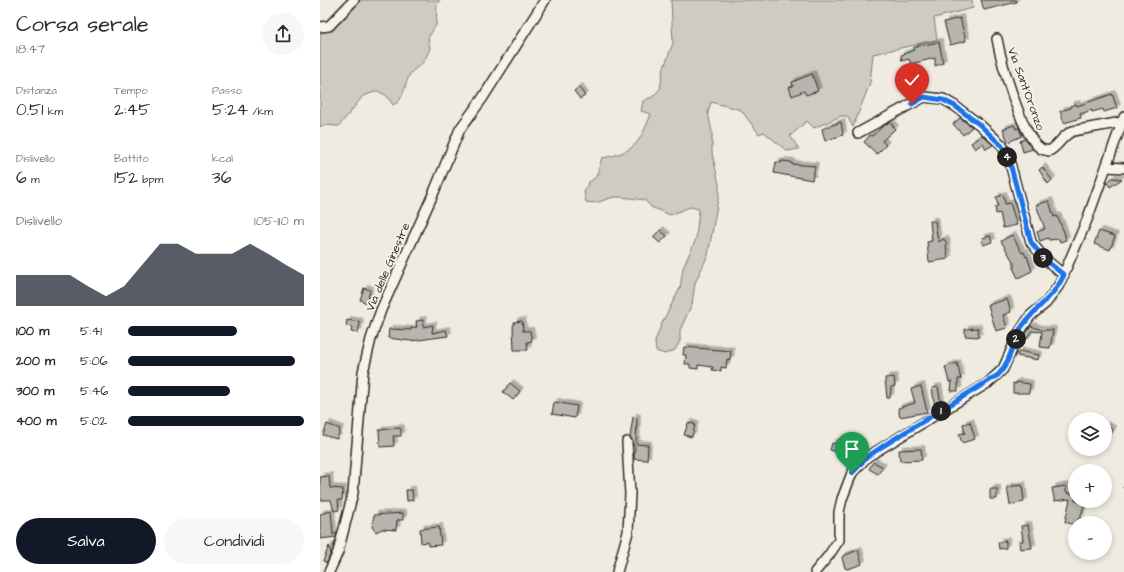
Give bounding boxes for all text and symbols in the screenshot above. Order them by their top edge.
text: Corsa serale [16,9,149,40]
button: share [262,13,304,55]
text: 18:47 [16,40,45,58]
street label: Via Sant'Oronzo [1003,45,1049,133]
pin [895,63,929,104]
icon: check [901,69,923,91]
text: Distanza [16,83,57,98]
text: Tempo [114,83,148,98]
text: Passo [212,83,242,98]
text: 0.51 [16,98,43,122]
text: 2:45 [114,98,150,122]
text: 5:24 [212,98,248,122]
text: km [43,104,63,119]
text: /km [248,104,273,119]
pin: 4 [997,147,1017,167]
text: 4 [1003,149,1011,164]
text: Dislivello [16,151,55,166]
text: Battito [114,151,149,166]
text: kcal [212,151,233,166]
text: 6 [16,166,27,190]
text: 152 [114,166,138,190]
text: 36 [212,166,231,190]
text: m [27,172,40,187]
text: bpm [138,172,163,187]
text: Dislivello [16,212,62,230]
text: 105–110 m [254,212,304,230]
street label: Via delle Ginestre [362,220,414,314]
pin: 3 [1033,248,1053,268]
text: 3 [1040,250,1046,265]
text: 100 m [16,322,49,340]
text: 5:41 [80,322,102,340]
pin: 2 [1006,329,1026,349]
text: 2 [1013,331,1019,346]
text: 200 m [16,352,55,370]
text: 5:06 [80,352,108,370]
text: 300 m [16,382,54,400]
text: 5:46 [80,382,108,400]
pin: 1 [931,401,951,421]
text: 1 [940,403,942,418]
text: 400 m [16,412,57,430]
text: 5:02 [80,412,107,430]
map controls [1068,412,1112,560]
button: layers [1068,412,1112,456]
pin [835,432,869,473]
icon: arrive [841,438,863,460]
button: + [1068,464,1112,508]
button: − [1068,516,1112,560]
button: Salva [16,518,156,564]
button: Condividi [164,518,304,564]

